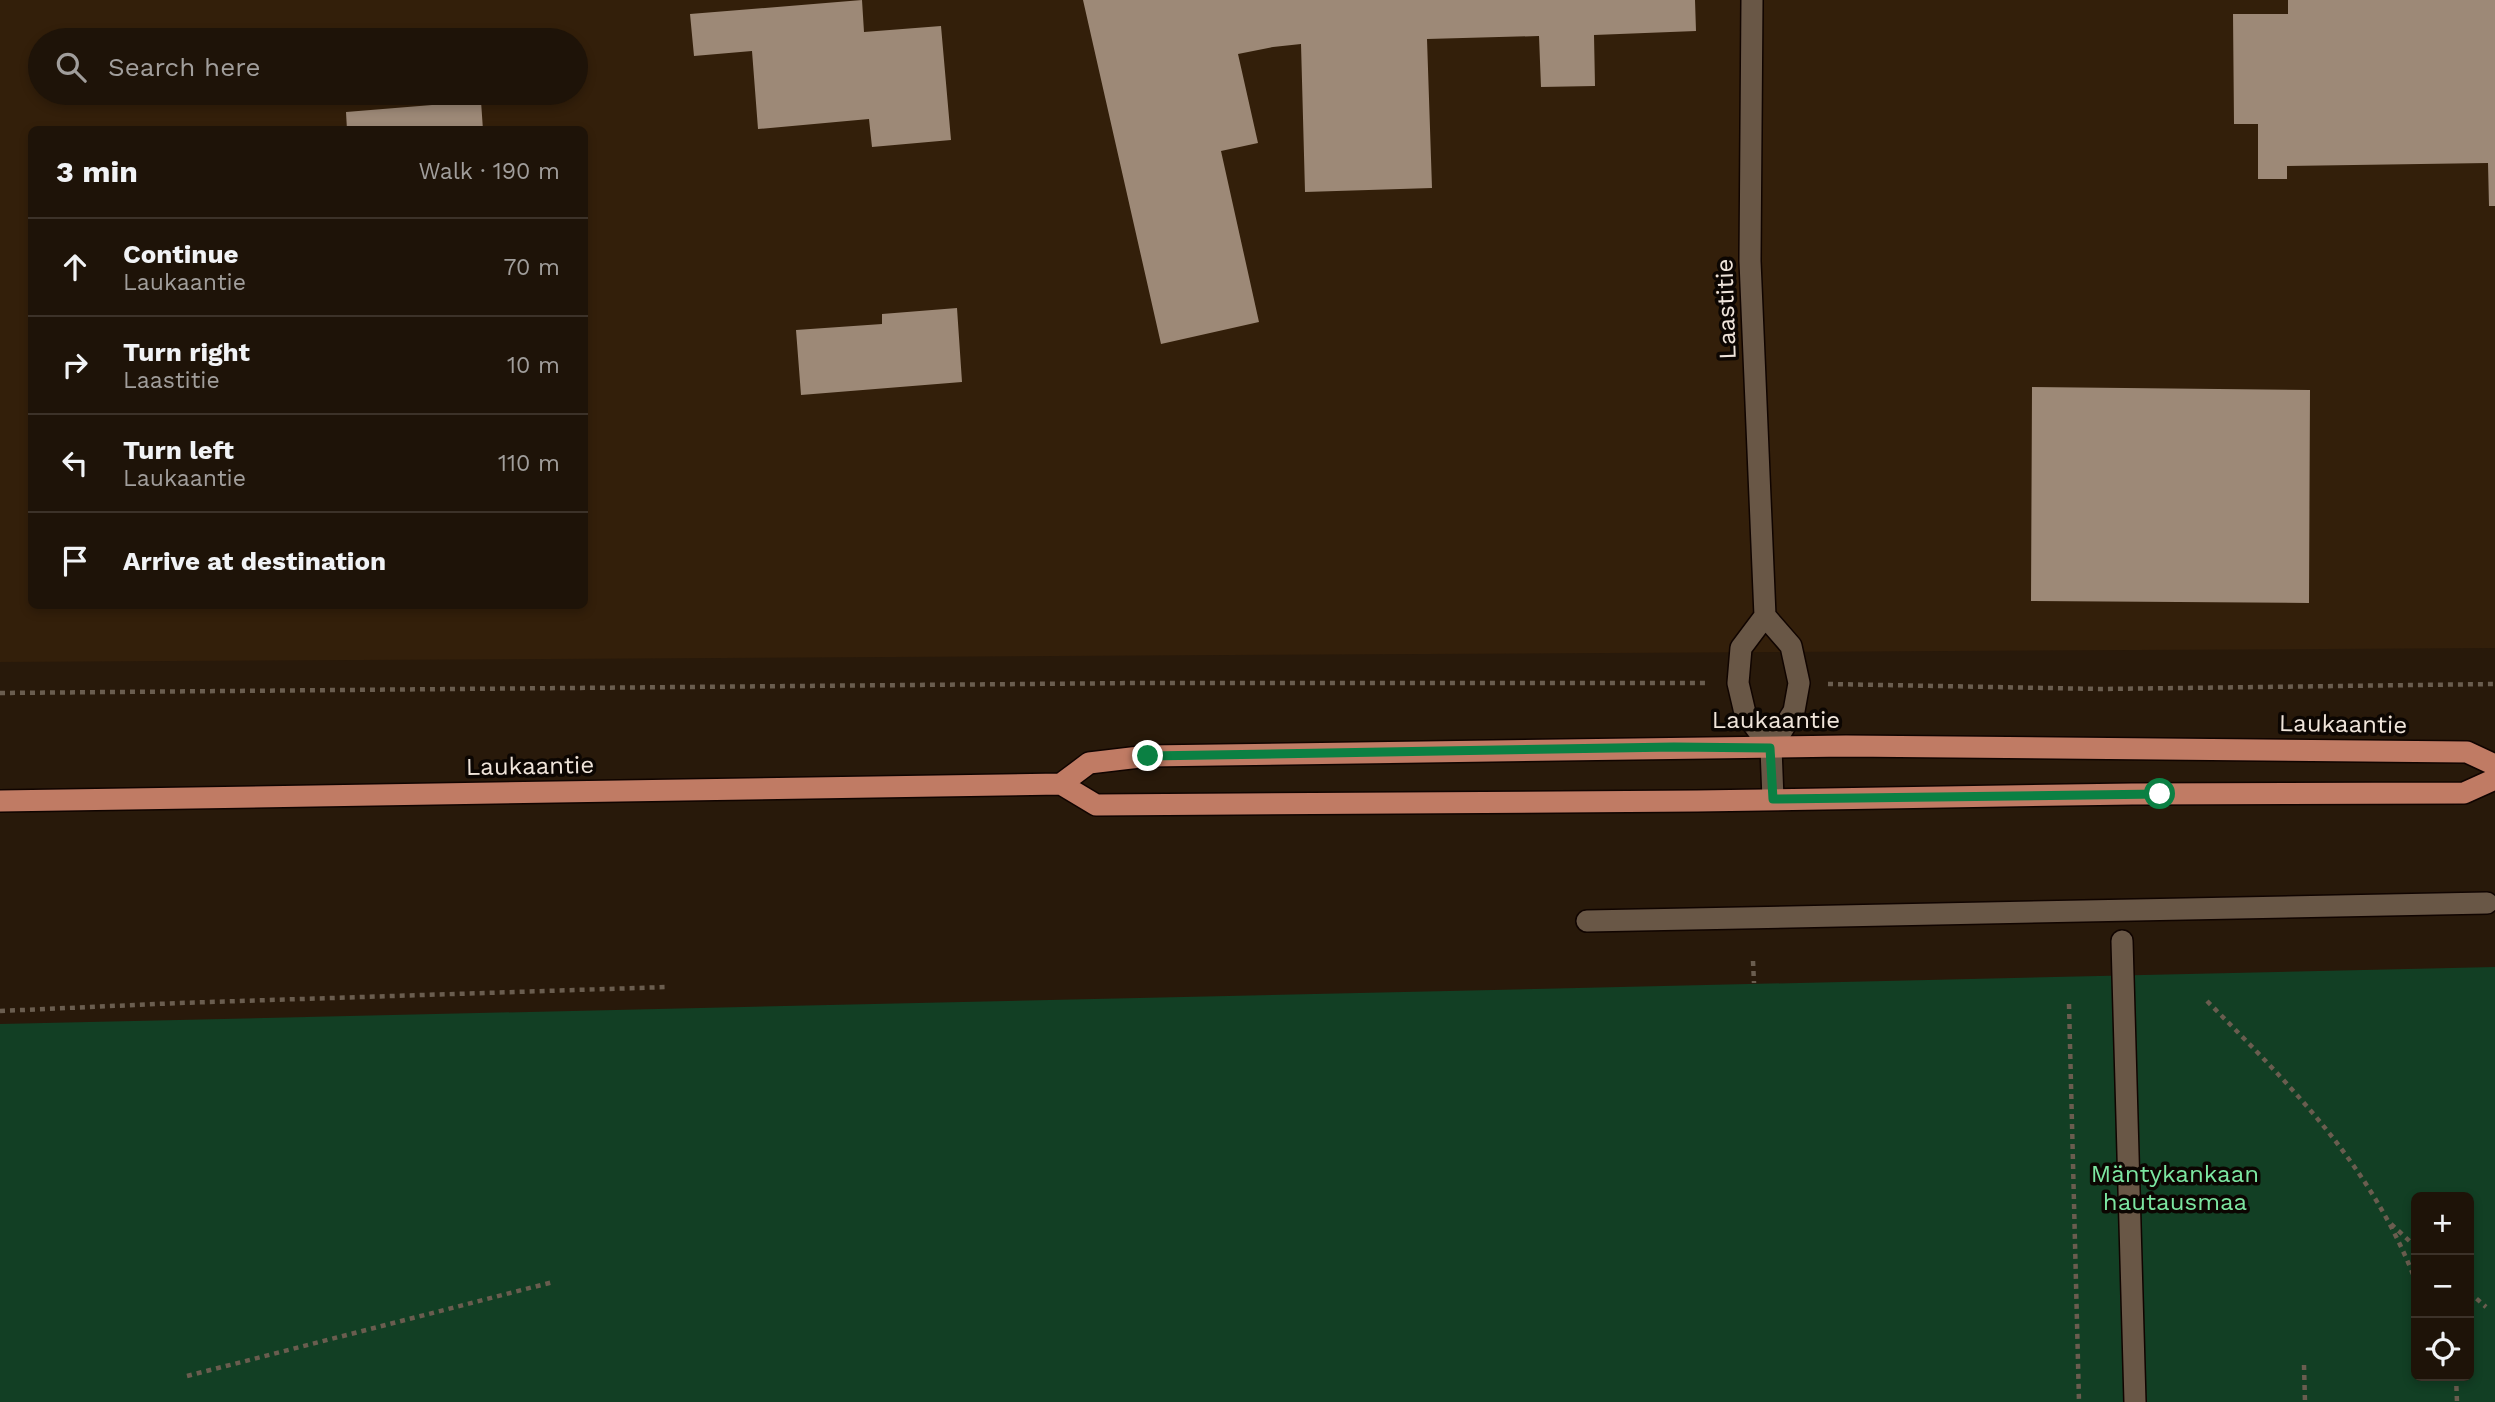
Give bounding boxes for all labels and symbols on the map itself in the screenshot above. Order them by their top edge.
street label: Laastitie [1710,258,1742,360]
street label: Laukaantie [1712,706,1840,734]
street label: Laukaantie [2279,709,2407,739]
route end [1132,740,1163,771]
street label: Laukaantie [466,751,594,781]
route start [2144,778,2175,809]
park label: Mäntykankaan hautausmaa [2091,1160,2259,1216]

